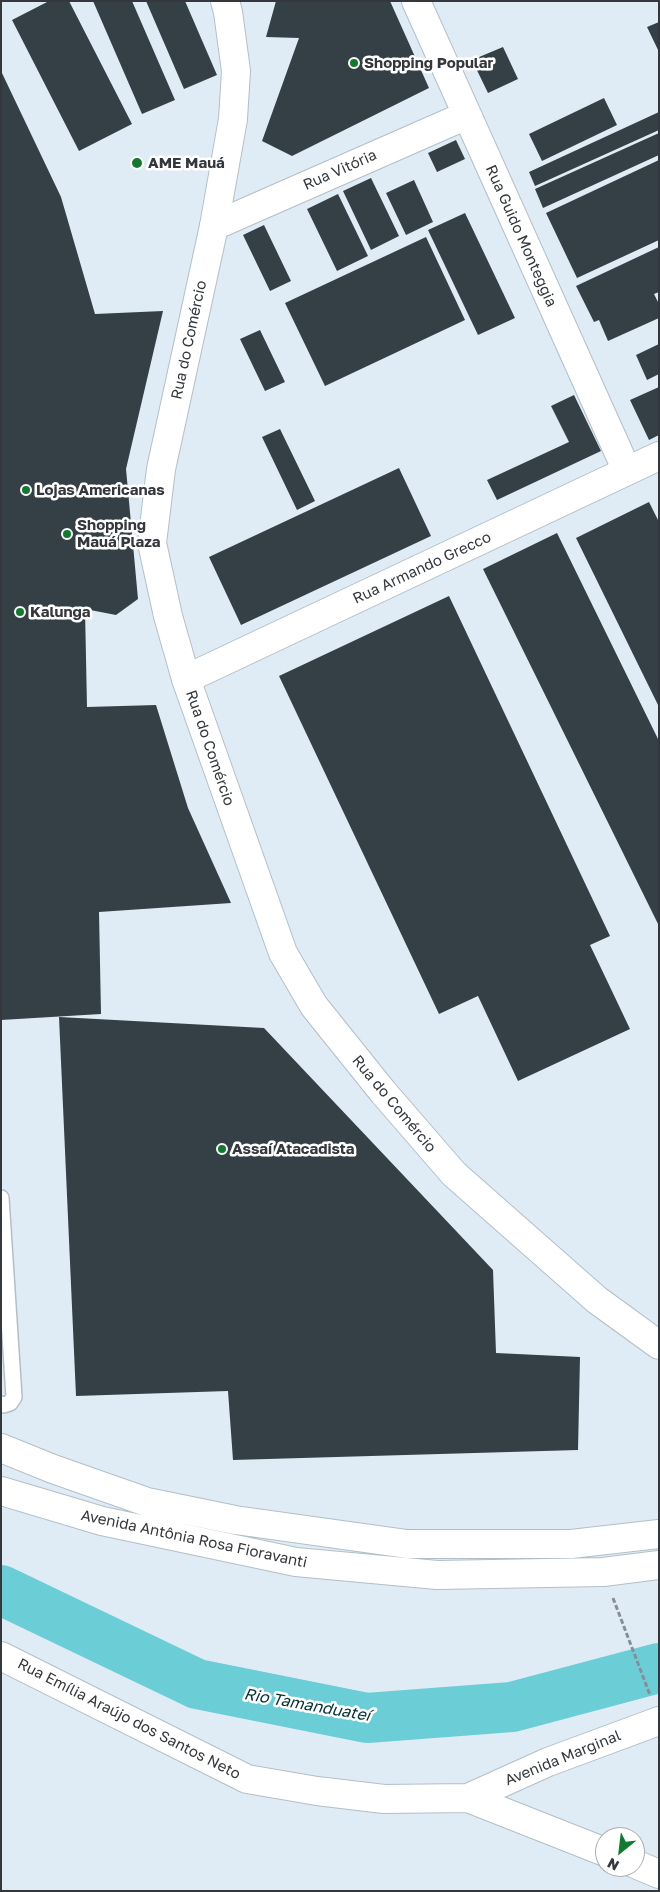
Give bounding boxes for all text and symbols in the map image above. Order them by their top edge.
place label: Shopping Popular [364,54,493,72]
marker: Shopping Popular [348,57,360,69]
street label: Rua Vitória [300,146,380,194]
place label: AME Mauá [148,154,225,172]
marker: AME Mauá [130,156,144,170]
street label: Rua Guido Monteggia [482,162,560,310]
street label: Rua do Comércio [168,279,210,401]
place label: Lojas Americanas [36,481,165,499]
marker: Lojas Americanas [20,484,32,496]
place label: Shopping Mauá Plaza [77,516,161,551]
marker: Shopping Mauá Plaza [61,528,73,540]
street label: Rua Armando Grecco [350,528,494,608]
place label: Kalunga [30,603,90,621]
marker: Kalunga [14,606,26,618]
street label: Rua do Comércio [182,688,238,808]
street label: Rua do Comércio [348,1052,440,1156]
place label: Assaí Atacadista [232,1140,355,1158]
marker: Assaí Atacadista [216,1143,228,1155]
street label: Avenida Antônia Rosa Fioravanti [79,1506,309,1572]
street label: Rua Emília Araújo dos Santos Neto [14,1655,244,1783]
water label: Rio Tamanduateí [242,1684,372,1726]
street label: Avenida Marginal [502,1727,624,1789]
north arrow [595,1827,645,1877]
text: N [604,1855,622,1875]

